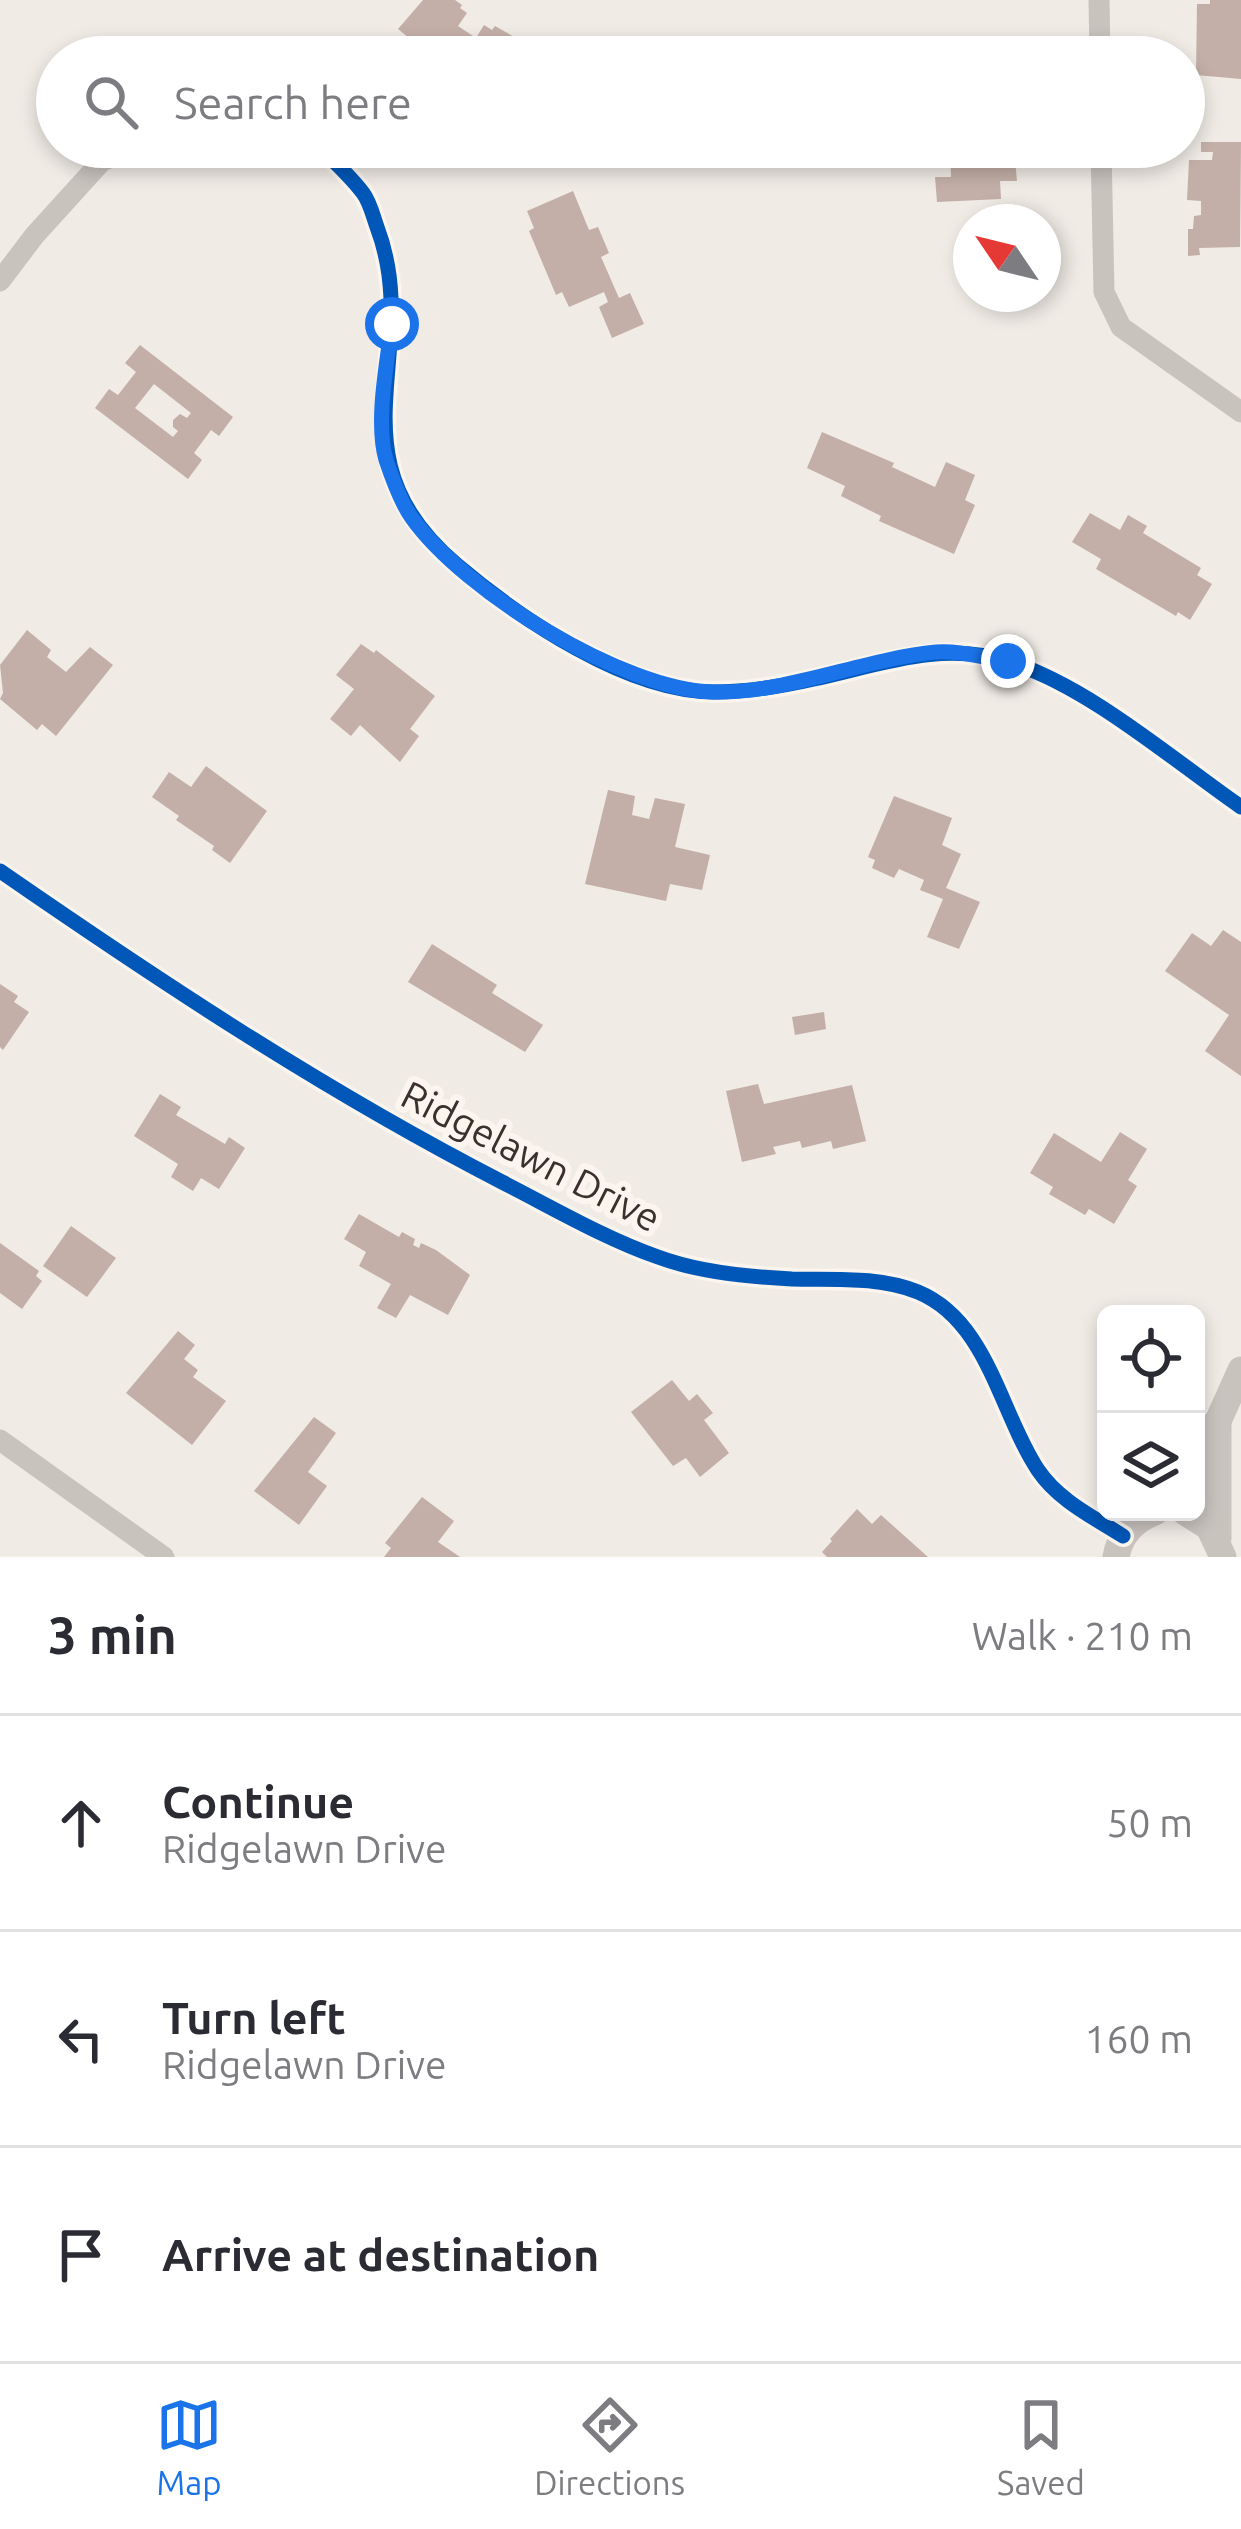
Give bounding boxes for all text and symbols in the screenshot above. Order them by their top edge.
search box [36,36,1205,168]
icon: search [78,69,144,135]
text: Search here [174,77,412,128]
north arrow [953,204,1061,312]
route start [365,297,419,351]
route end [981,634,1035,688]
street label: Ridgelawn Drive [395,1072,668,1239]
map controls [1097,1305,1205,1521]
button: locate [1097,1305,1205,1413]
button: layers [1097,1413,1205,1521]
text: 3 min [48,1606,177,1664]
text: Walk · 210 m [972,1614,1193,1657]
text: Continue [162,1776,354,1827]
icon: ahead [48,1790,114,1856]
text: 50 m [1106,1801,1193,1844]
text: Ridgelawn Drive [162,1827,447,1870]
text: Turn left [162,1992,346,2043]
icon: left [48,2006,114,2072]
text: 160 m [1084,2017,1193,2060]
text: Ridgelawn Drive [162,2043,447,2086]
icon: arrive [48,2222,114,2288]
text: Arrive at destination [162,2229,599,2280]
tab: Map [156,2392,222,2501]
tab: Directions [534,2392,685,2501]
tab: Saved [997,2392,1085,2501]

